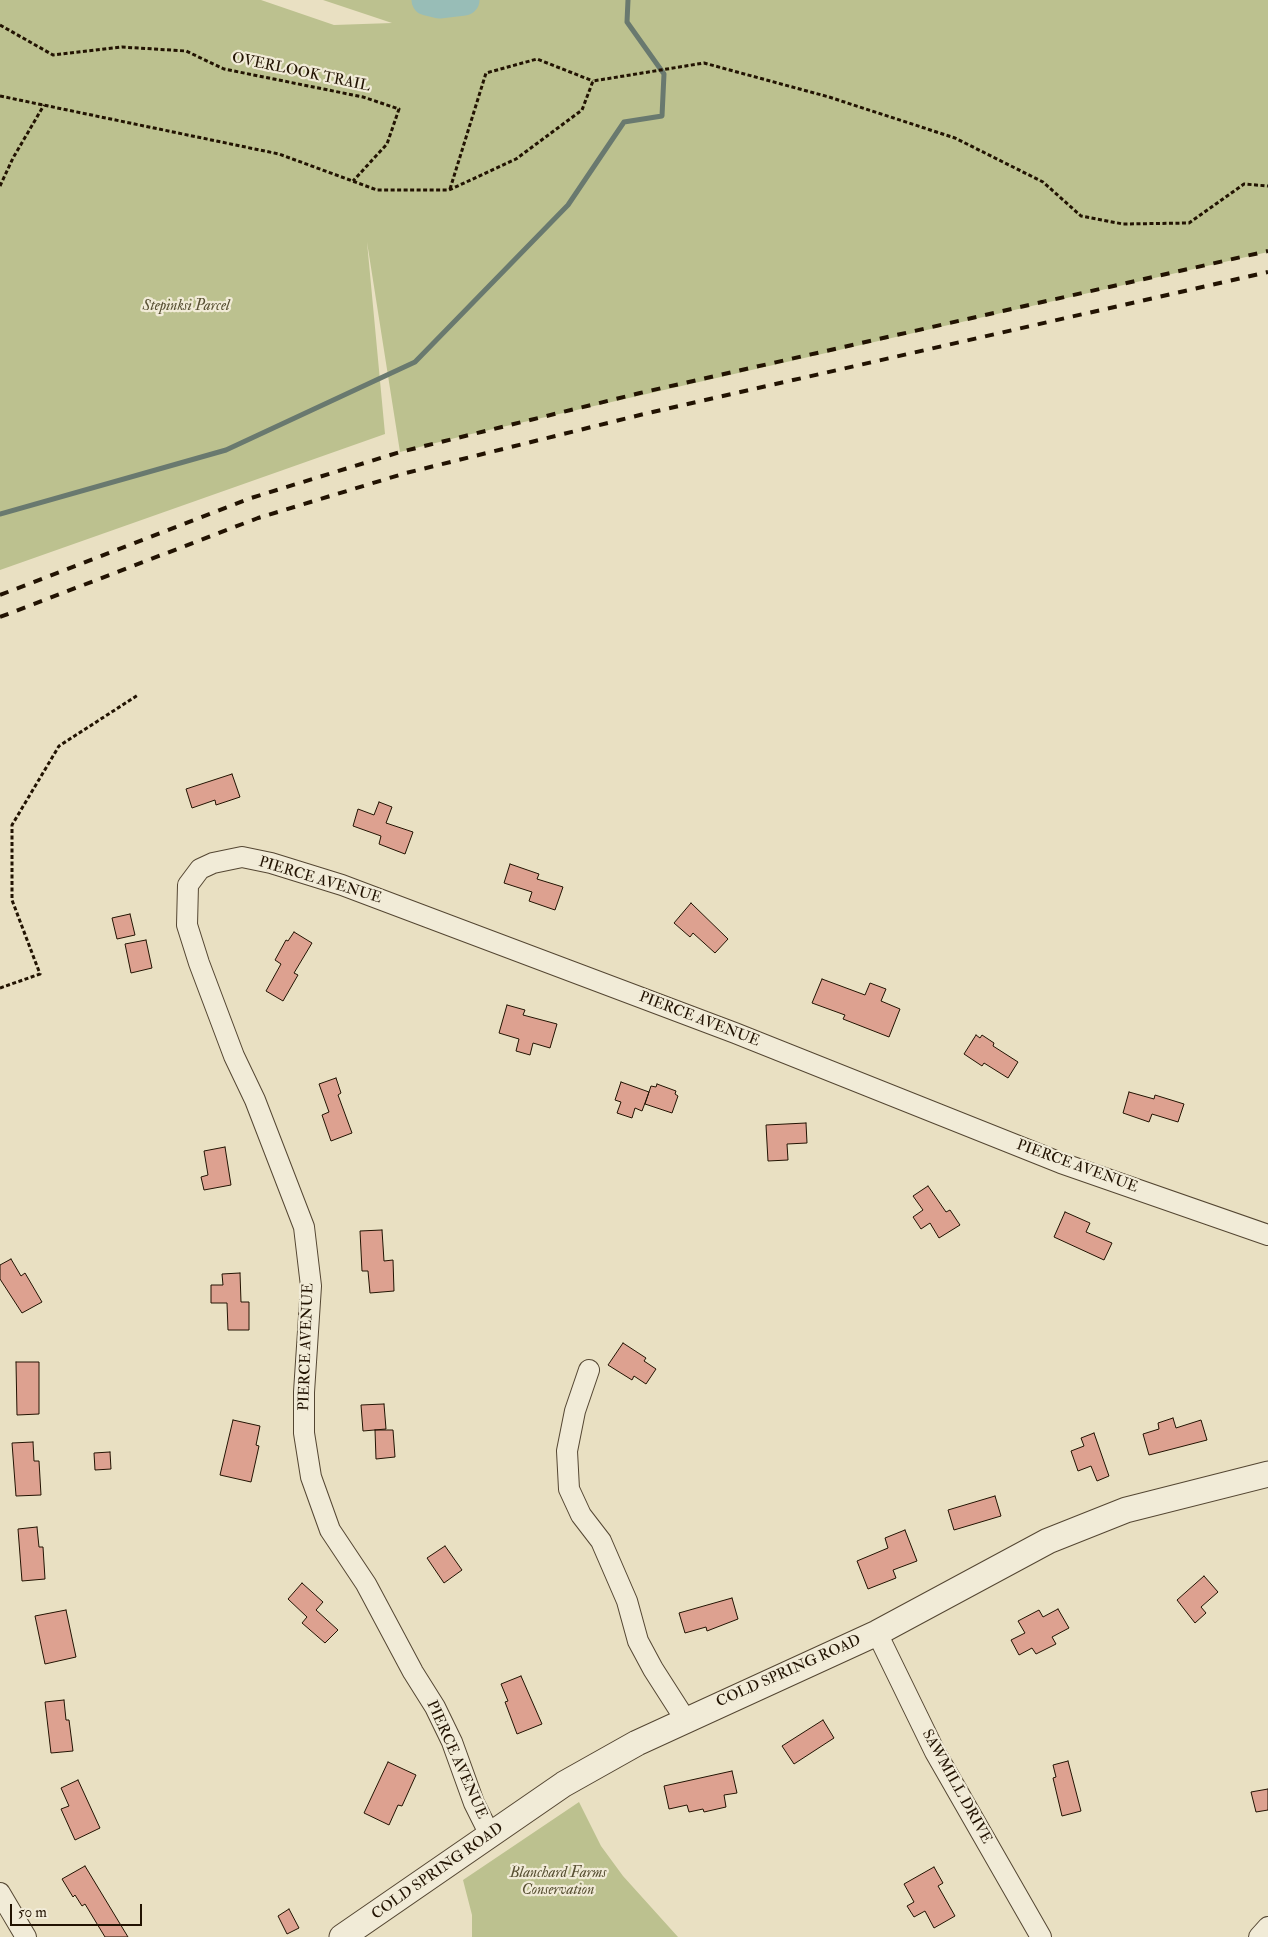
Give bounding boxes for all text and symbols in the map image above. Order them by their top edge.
street label: OVERLOOK TRAIL [230,50,372,96]
park label: Stepinksi Parcel [143,298,229,316]
street label: PIERCE AVENUE [256,854,384,908]
street label: PIERCE AVENUE [636,989,762,1051]
street label: PIERCE AVENUE [1014,1137,1140,1197]
street label: PIERCE AVENUE [296,1283,318,1411]
street label: COLD SPRING ROAD [714,1632,864,1712]
street label: PIERCE AVENUE [422,1698,490,1822]
street label: SAWMILL DRIVE [917,1727,995,1847]
street label: COLD SPRING ROAD [369,1820,507,1924]
park label: Blanchard Farms Conservation [510,1865,606,1900]
scale bar [12,1894,145,1926]
text: 50 m [18,1903,47,1922]

